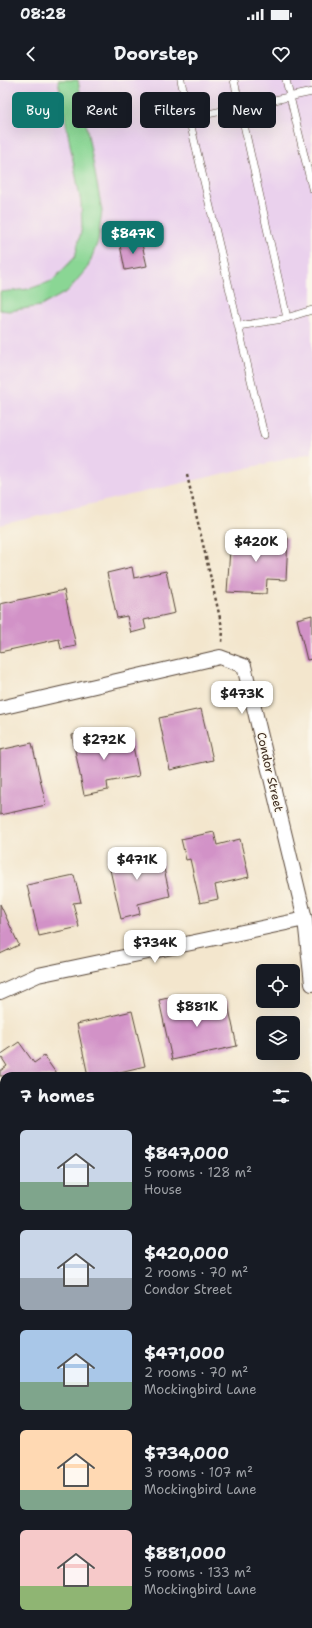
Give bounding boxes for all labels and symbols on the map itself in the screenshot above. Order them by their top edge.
pin: $847K [105,221,161,255]
pin: $420K [228,529,284,563]
pin: $473K [214,681,270,715]
pin: $272K [76,727,132,761]
street label: Condor Street [253,731,287,813]
pin: $471K [109,847,165,881]
pin: $734K [127,930,183,964]
pin: $881K [169,994,225,1028]

